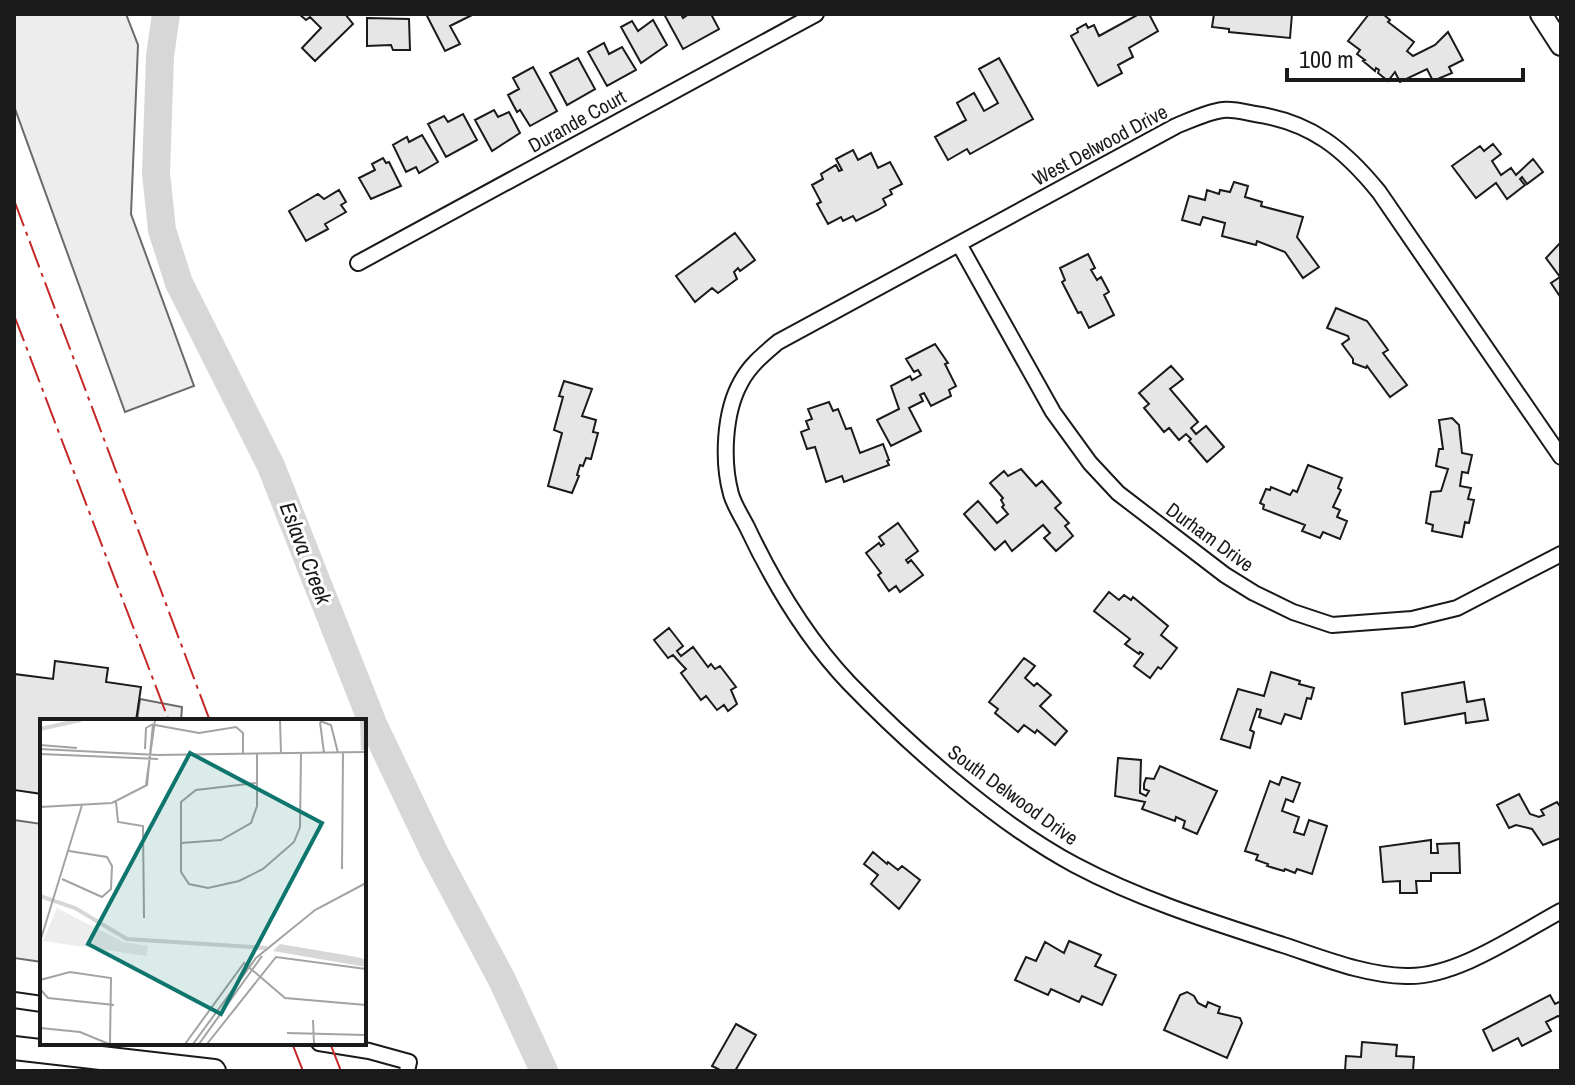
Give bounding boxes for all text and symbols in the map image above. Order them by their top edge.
scale bar [1287,32,1523,82]
text: 100 m [1299,43,1354,75]
street label: Durande Court [523,82,631,158]
street label: West Delwood Drive [1028,98,1172,191]
street label: Durham Drive [1161,496,1260,578]
water label: Eslava Creek [273,498,340,609]
inset map [40,719,366,1045]
street label: South Delwood Drive [943,738,1084,851]

